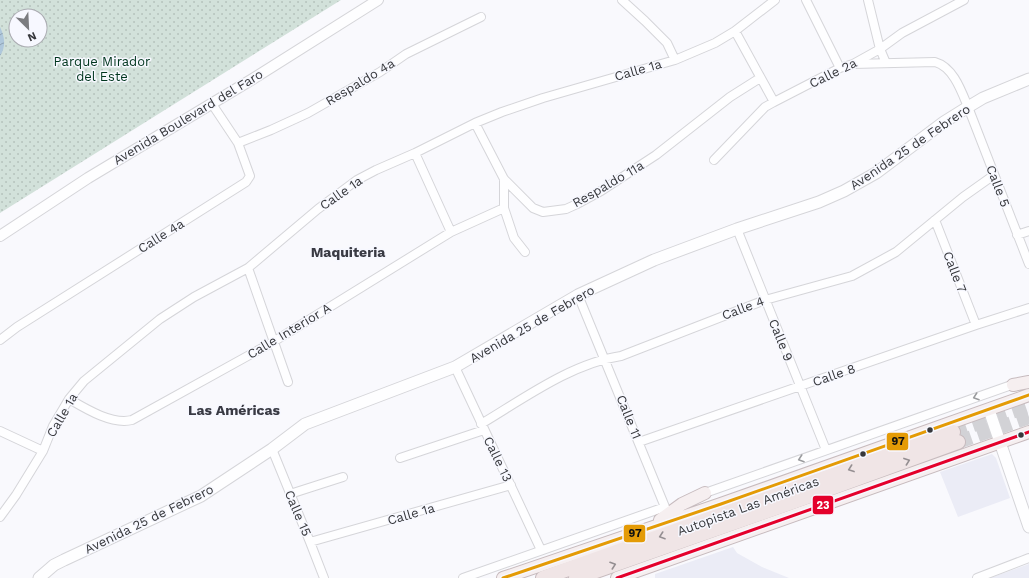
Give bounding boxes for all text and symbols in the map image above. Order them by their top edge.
north arrow [8,8,48,48]
text: N [25,29,38,44]
park label: Parque Mirador del Este [54,54,150,84]
street label: Respaldo 4a [323,55,398,109]
street label: Calle 2a [807,55,860,91]
street label: Calle 1a [613,56,664,84]
street label: Avenida Boulevard del Faro [110,66,266,168]
street label: Avenida 25 de Febrero [847,101,973,193]
street label: Respaldo 11a [570,157,647,210]
street label: Calle 5 [983,163,1013,209]
street label: Calle 1a [317,173,366,213]
street label: Calle 4a [135,216,187,256]
district label: Maquiteria [311,244,386,260]
street label: Calle 7 [940,249,970,295]
street label: Avenida 25 de Febrero [467,282,597,366]
street label: Calle 4 [720,293,766,323]
street label: Calle Interior A [244,300,334,362]
street label: Calle 9 [766,317,796,363]
street label: Calle 8 [811,361,857,389]
street label: Calle 1a [43,390,81,440]
street label: Calle 11 [613,393,645,441]
one-way arrow [973,393,980,401]
district label: Las Américas [188,402,281,418]
unlabelled marker [925,425,935,435]
unlabelled marker [1016,430,1026,440]
line badge: 97 [886,432,909,451]
street label: Calle 13 [481,434,515,484]
text: 97 [891,435,905,448]
unlabelled marker [858,449,868,459]
one-way arrow [797,455,804,463]
one-way arrow [903,457,910,465]
one-way arrow [847,464,854,473]
street label: Autopista Las Américas [675,473,821,539]
street label: Avenida 25 de Febrero [82,481,216,557]
street label: Calle 15 [282,488,314,538]
line badge: 23 [812,495,834,515]
text: 23 [816,499,830,512]
street label: Calle 1a [386,500,437,528]
line badge: 97 [623,524,646,543]
text: 97 [628,527,642,540]
one-way arrow [659,531,666,540]
one-way arrow [609,561,616,570]

